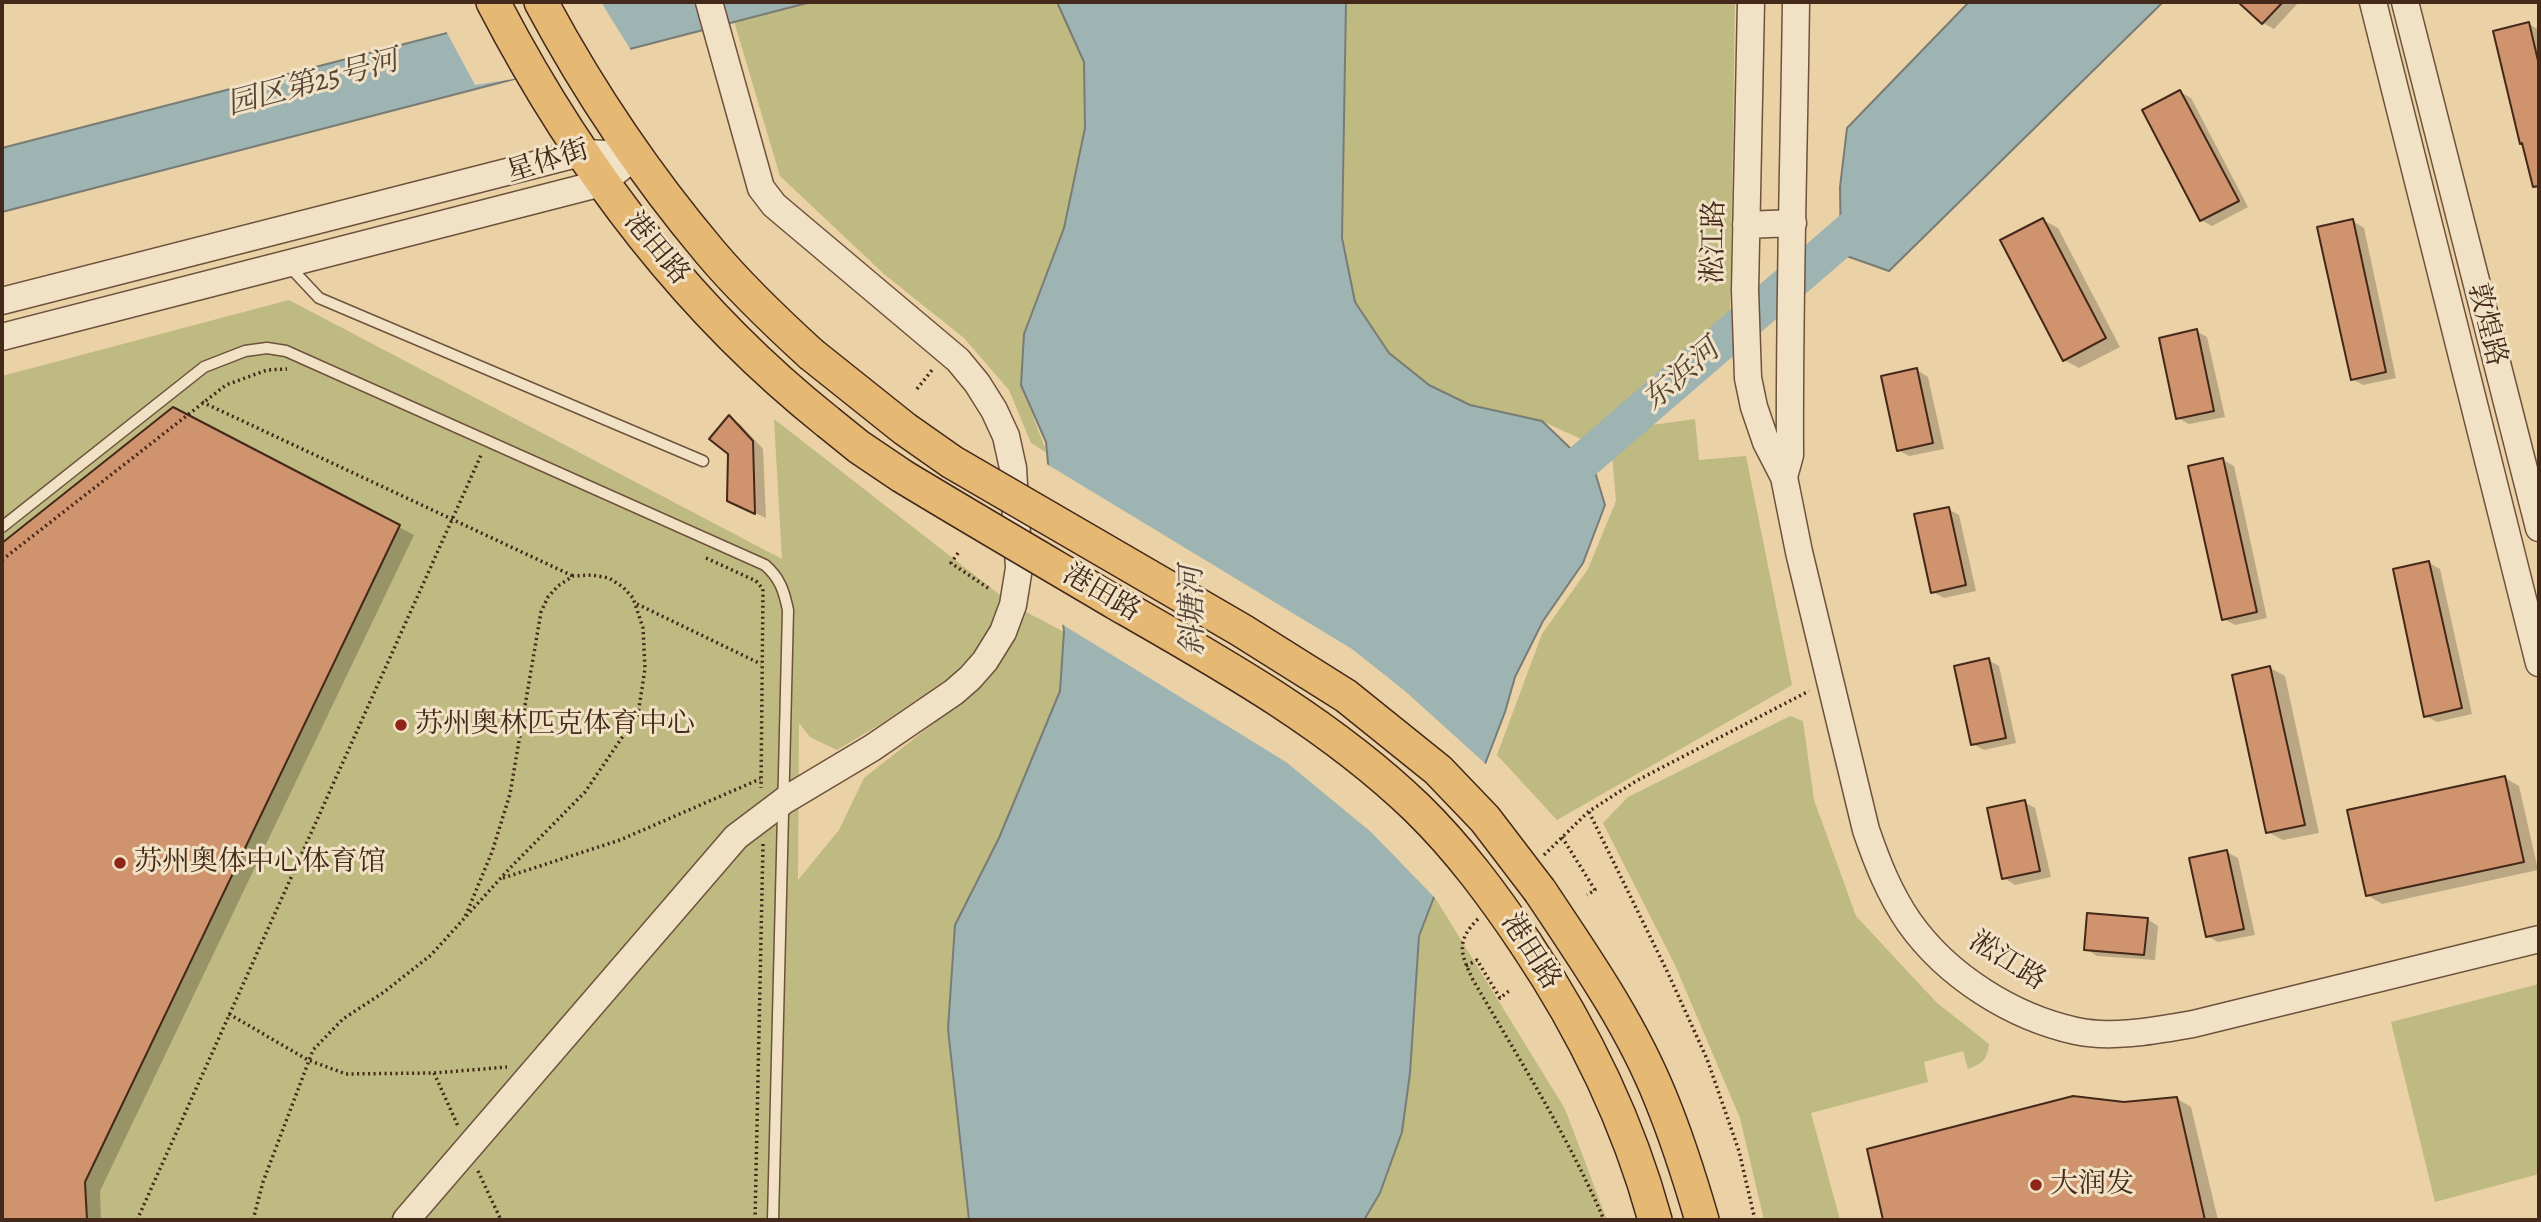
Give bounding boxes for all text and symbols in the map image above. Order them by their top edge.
water label: 园区第25号河 [223,44,403,124]
street label: 星体街 [503,134,593,190]
street label: 淞江路 [1697,200,1733,284]
street label: 港田路 [616,206,696,292]
street label: 敦煌路 [2460,280,2512,370]
water label: 东浜河 [1636,333,1728,419]
street label: 港田路 [1056,558,1146,630]
water label: 斜塘河 [1175,566,1213,656]
place label: 苏州奥林匹克体育中心 [415,708,695,742]
marker: 苏州奥林匹克体育中心 [393,717,409,733]
place label: 苏州奥体中心体育馆 [134,846,386,880]
marker: 苏州奥体中心体育馆 [112,855,128,871]
street label: 港田路 [1493,908,1567,996]
street label: 淞江路 [1962,925,2052,999]
place label: 大润发 [2050,1168,2134,1202]
marker: 大润发 [2028,1177,2044,1193]

